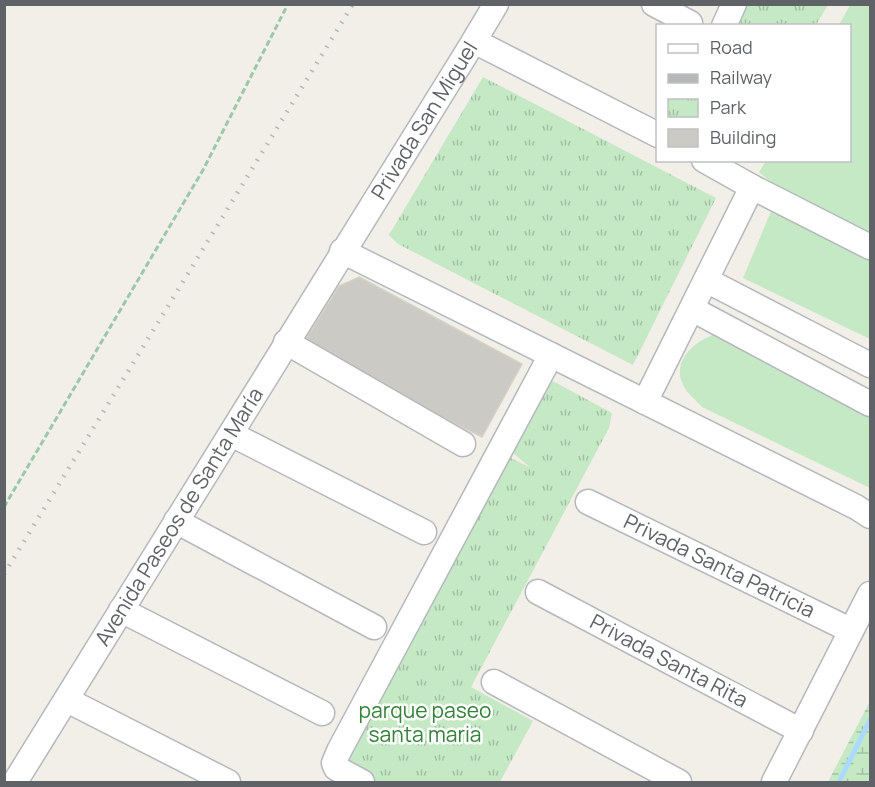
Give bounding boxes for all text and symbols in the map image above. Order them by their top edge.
legend [656,24,851,162]
text: Road [710,35,753,59]
street label: Privada San Miguel [364,36,483,204]
text: Railway [710,65,772,89]
text: Park [710,95,747,119]
text: Building [710,125,776,149]
street label: Avenida Paseos de Santa María [88,382,269,651]
street label: Privada Santa Patricia [619,507,820,624]
street label: Privada Santa Rita [585,607,753,714]
park label: parque paseo santa maria [359,696,491,748]

